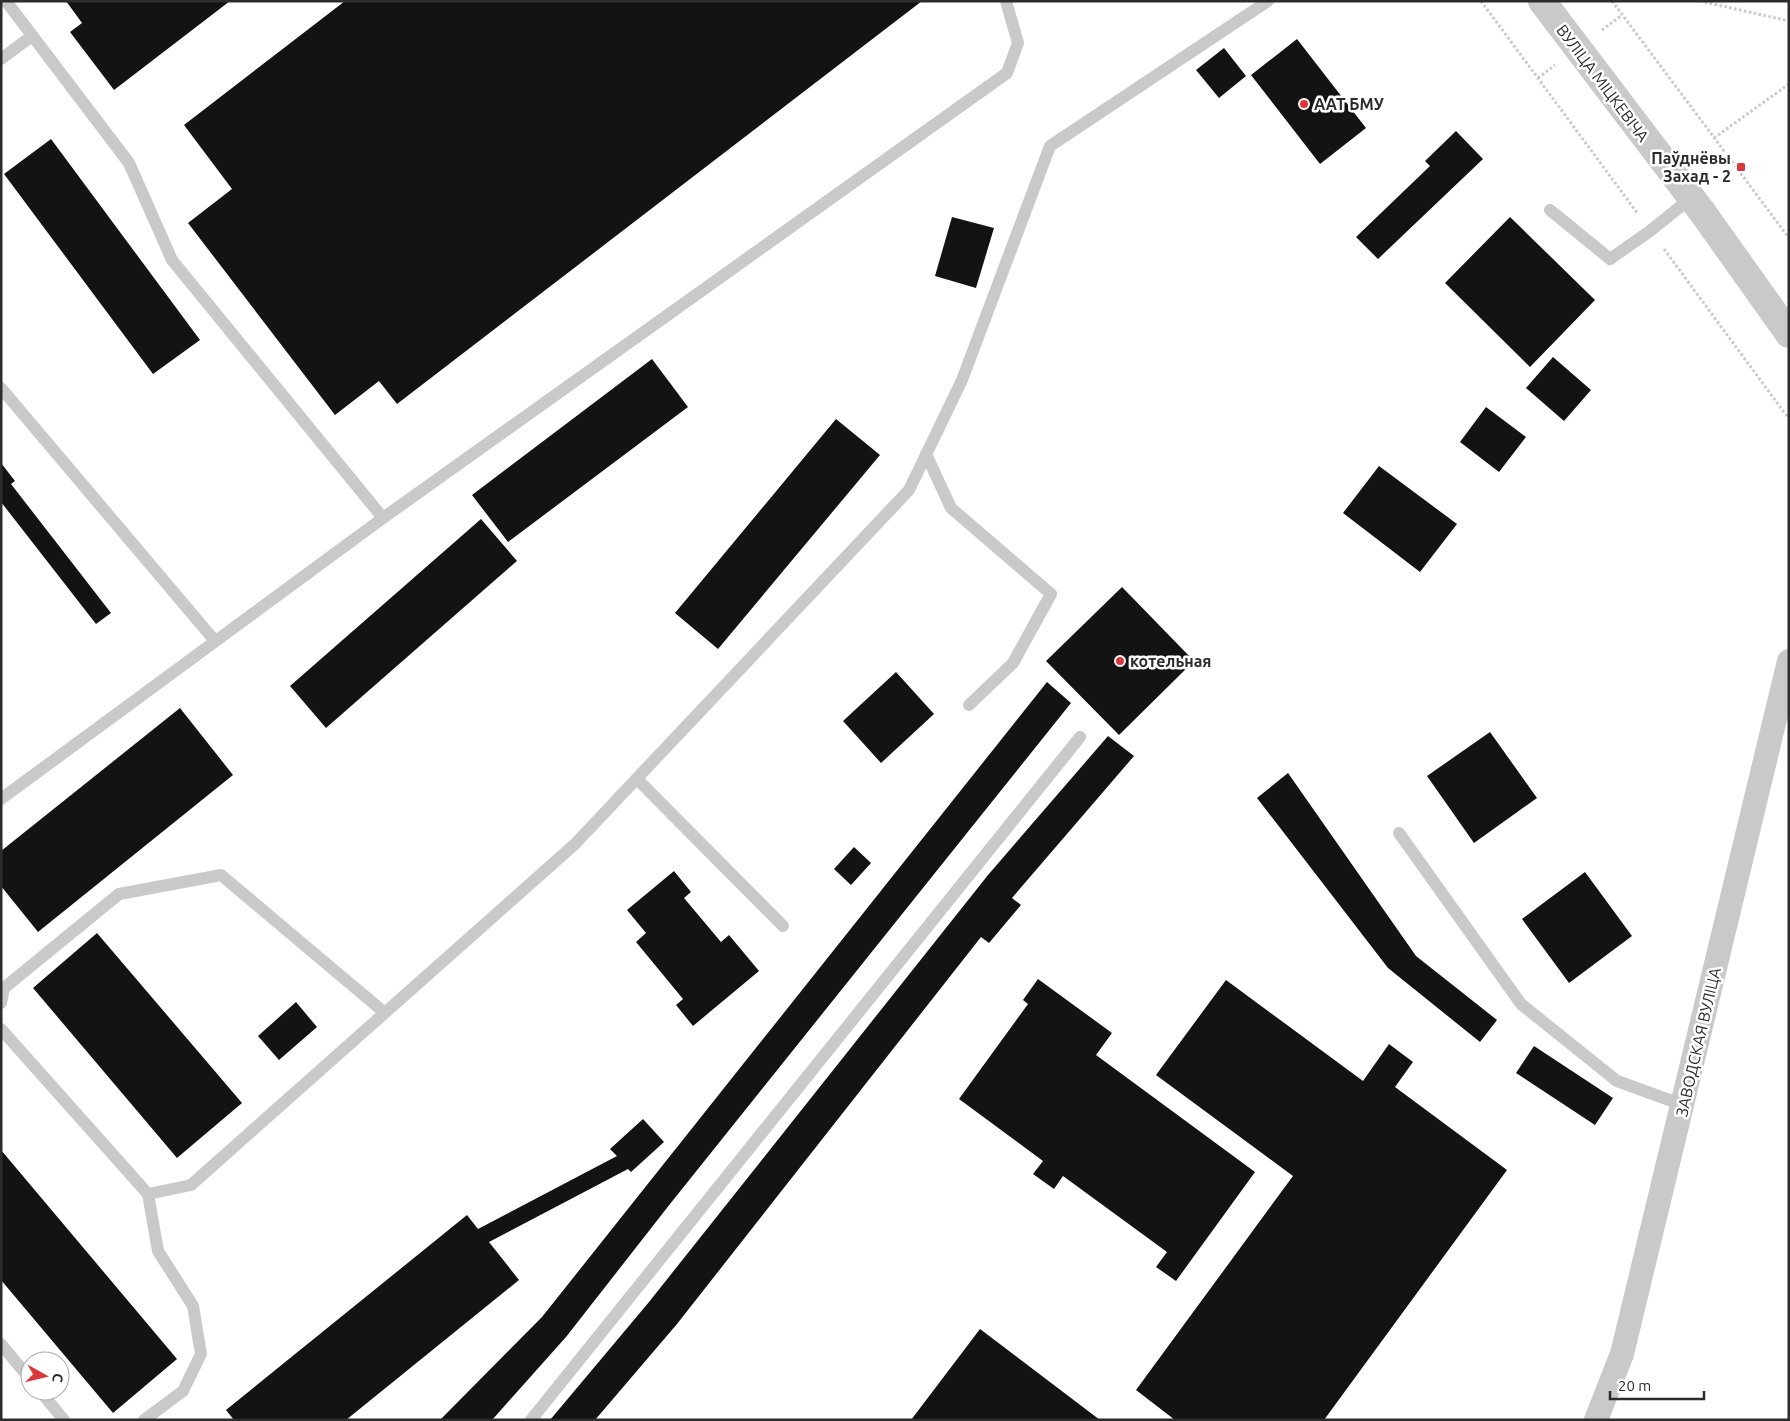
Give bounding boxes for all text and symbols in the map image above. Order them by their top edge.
street label: ВУЛІЦА МІЦКЕВІЧА [1553,21,1653,145]
place label: ААТ БМУ [1314,95,1384,113]
marker: ААТ БМУ [1298,98,1310,110]
place label: Паўднёвы Захад - 2 [1651,149,1731,185]
marker: Паўднёвы Захад - 2 [1735,161,1747,173]
place label: котельная [1130,652,1212,670]
marker: котельная [1114,655,1126,667]
street label: ЗАВОДСКАЯ ВУЛІЦА [1672,965,1724,1118]
north arrow [20,1351,70,1401]
scale bar [1610,1368,1704,1400]
text: С [49,1372,66,1383]
text: 20 m [1618,1377,1651,1394]

